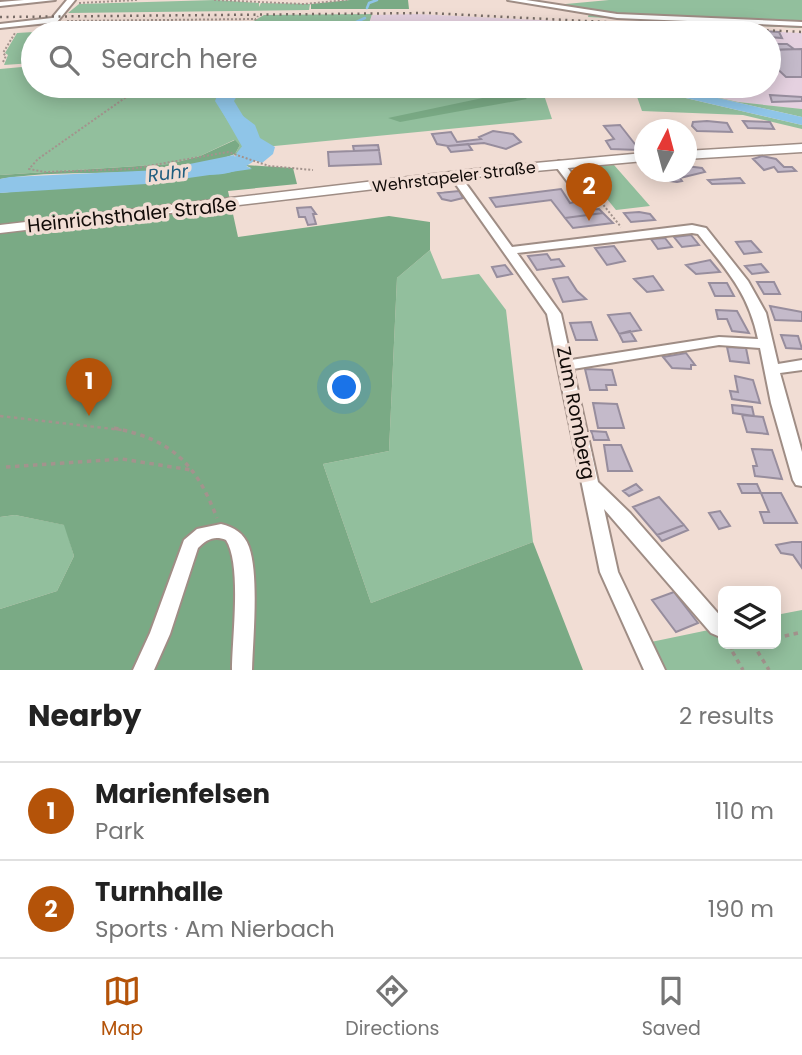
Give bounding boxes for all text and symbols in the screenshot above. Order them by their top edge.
search box [21,21,781,98]
icon: search [45,41,83,79]
text: Search here [101,41,258,77]
north arrow [634,119,697,182]
street label: Wehrstapeler Straße [371,156,537,198]
water label: Ruhr [146,158,191,188]
pin: 2 [566,163,612,221]
street label: Heinrichsthaler Straße [26,191,238,239]
street label: Zum Romberg [550,344,602,482]
pin: 1 [66,358,112,416]
your location [327,370,361,404]
map controls [718,586,781,649]
button: layers [718,586,781,649]
text: Nearby [28,694,142,737]
text: 2 results [679,700,774,732]
text: Marienfelsen [95,776,270,812]
text: 1 [47,795,55,827]
text: 110 m [715,795,774,827]
text: Park [95,815,144,847]
text: Turnhalle [95,874,223,910]
text: 2 [44,893,58,925]
text: 190 m [708,893,774,925]
text: Sports · Am Nierbach [95,913,335,945]
tab: Map [101,972,143,1043]
tab: Directions [345,972,440,1043]
tab: Saved [642,972,701,1043]

